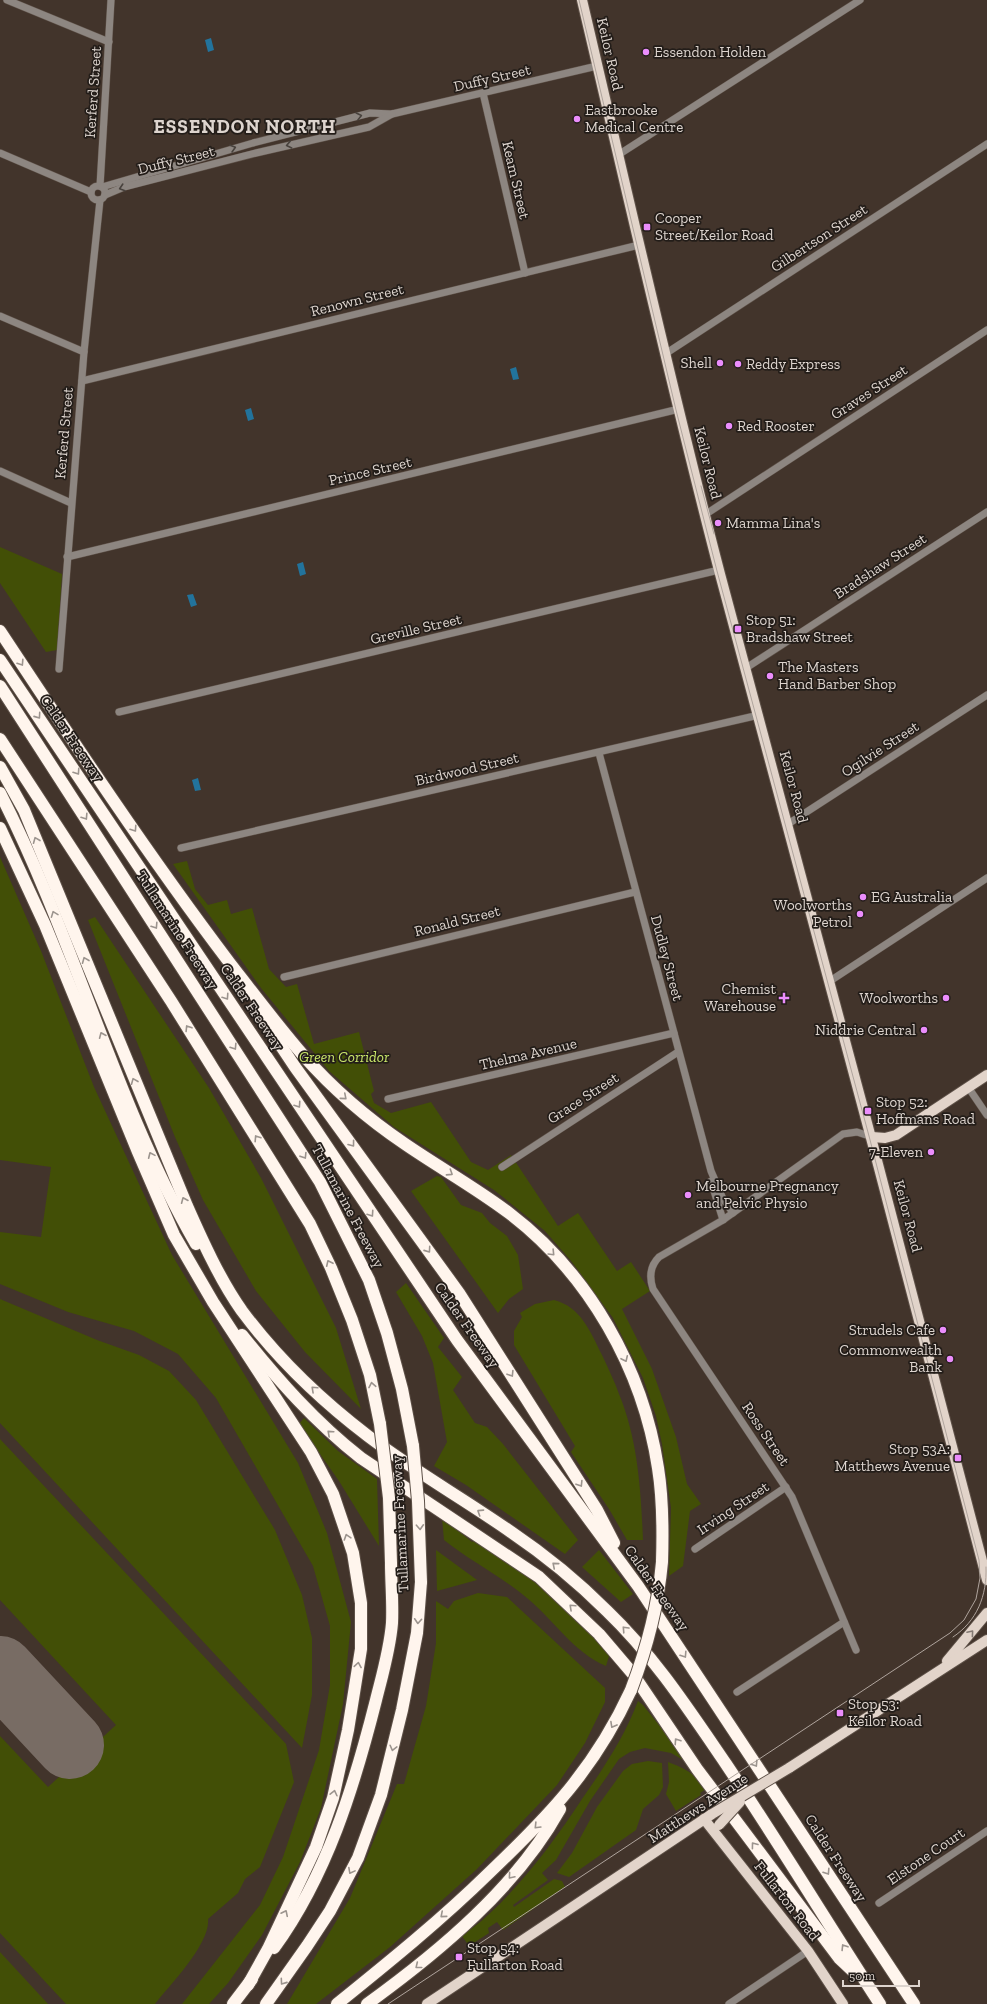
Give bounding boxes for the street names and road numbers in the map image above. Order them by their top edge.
street label: Keilor Road [593,16,627,93]
street label: Kerferd Street [81,45,105,138]
street label: Duffy Street [452,60,533,96]
street label: Keam Street [498,139,534,221]
street label: Duffy Street [136,142,217,178]
street label: Gilbertson Street [767,200,871,276]
street label: Renown Street [309,280,406,320]
street label: Graves Street [827,360,911,423]
street label: Kerferd Street [51,386,77,480]
street label: Keilor Road [690,425,726,502]
street label: Prince Street [327,453,414,489]
street label: Bradshaw Street [830,529,930,603]
street label: Greville Street [369,610,464,648]
street label: Calder Freeway [36,691,108,785]
street label: Ogilvie Street [838,717,923,781]
street label: Birdwood Street [414,748,521,790]
street label: Keilor Road [776,749,812,826]
street label: Tullamarine Freeway [132,867,222,993]
street label: Ronald Street [412,902,502,940]
street label: Dudley Street [647,913,687,1003]
street label: Calder Freeway [216,960,288,1054]
street label: Thelma Avenue [478,1034,578,1074]
street label: Grace Street [544,1068,622,1128]
street label: Tullamarine Freeway [308,1141,388,1271]
street label: Keilor Road [890,1178,926,1255]
street label: Calder Freeway [431,1279,503,1372]
street label: Ross Street [738,1399,794,1470]
street label: Tullamarine Freeway [387,1455,413,1593]
street label: Irving Street [694,1477,773,1539]
street label: Calder Freeway [621,1542,693,1635]
street label: Matthews Avenue [645,1769,751,1847]
street label: Calder Freeway [801,1811,871,1905]
street label: Elstone Court [884,1823,968,1888]
street label: Fullarton Road [750,1858,824,1945]

